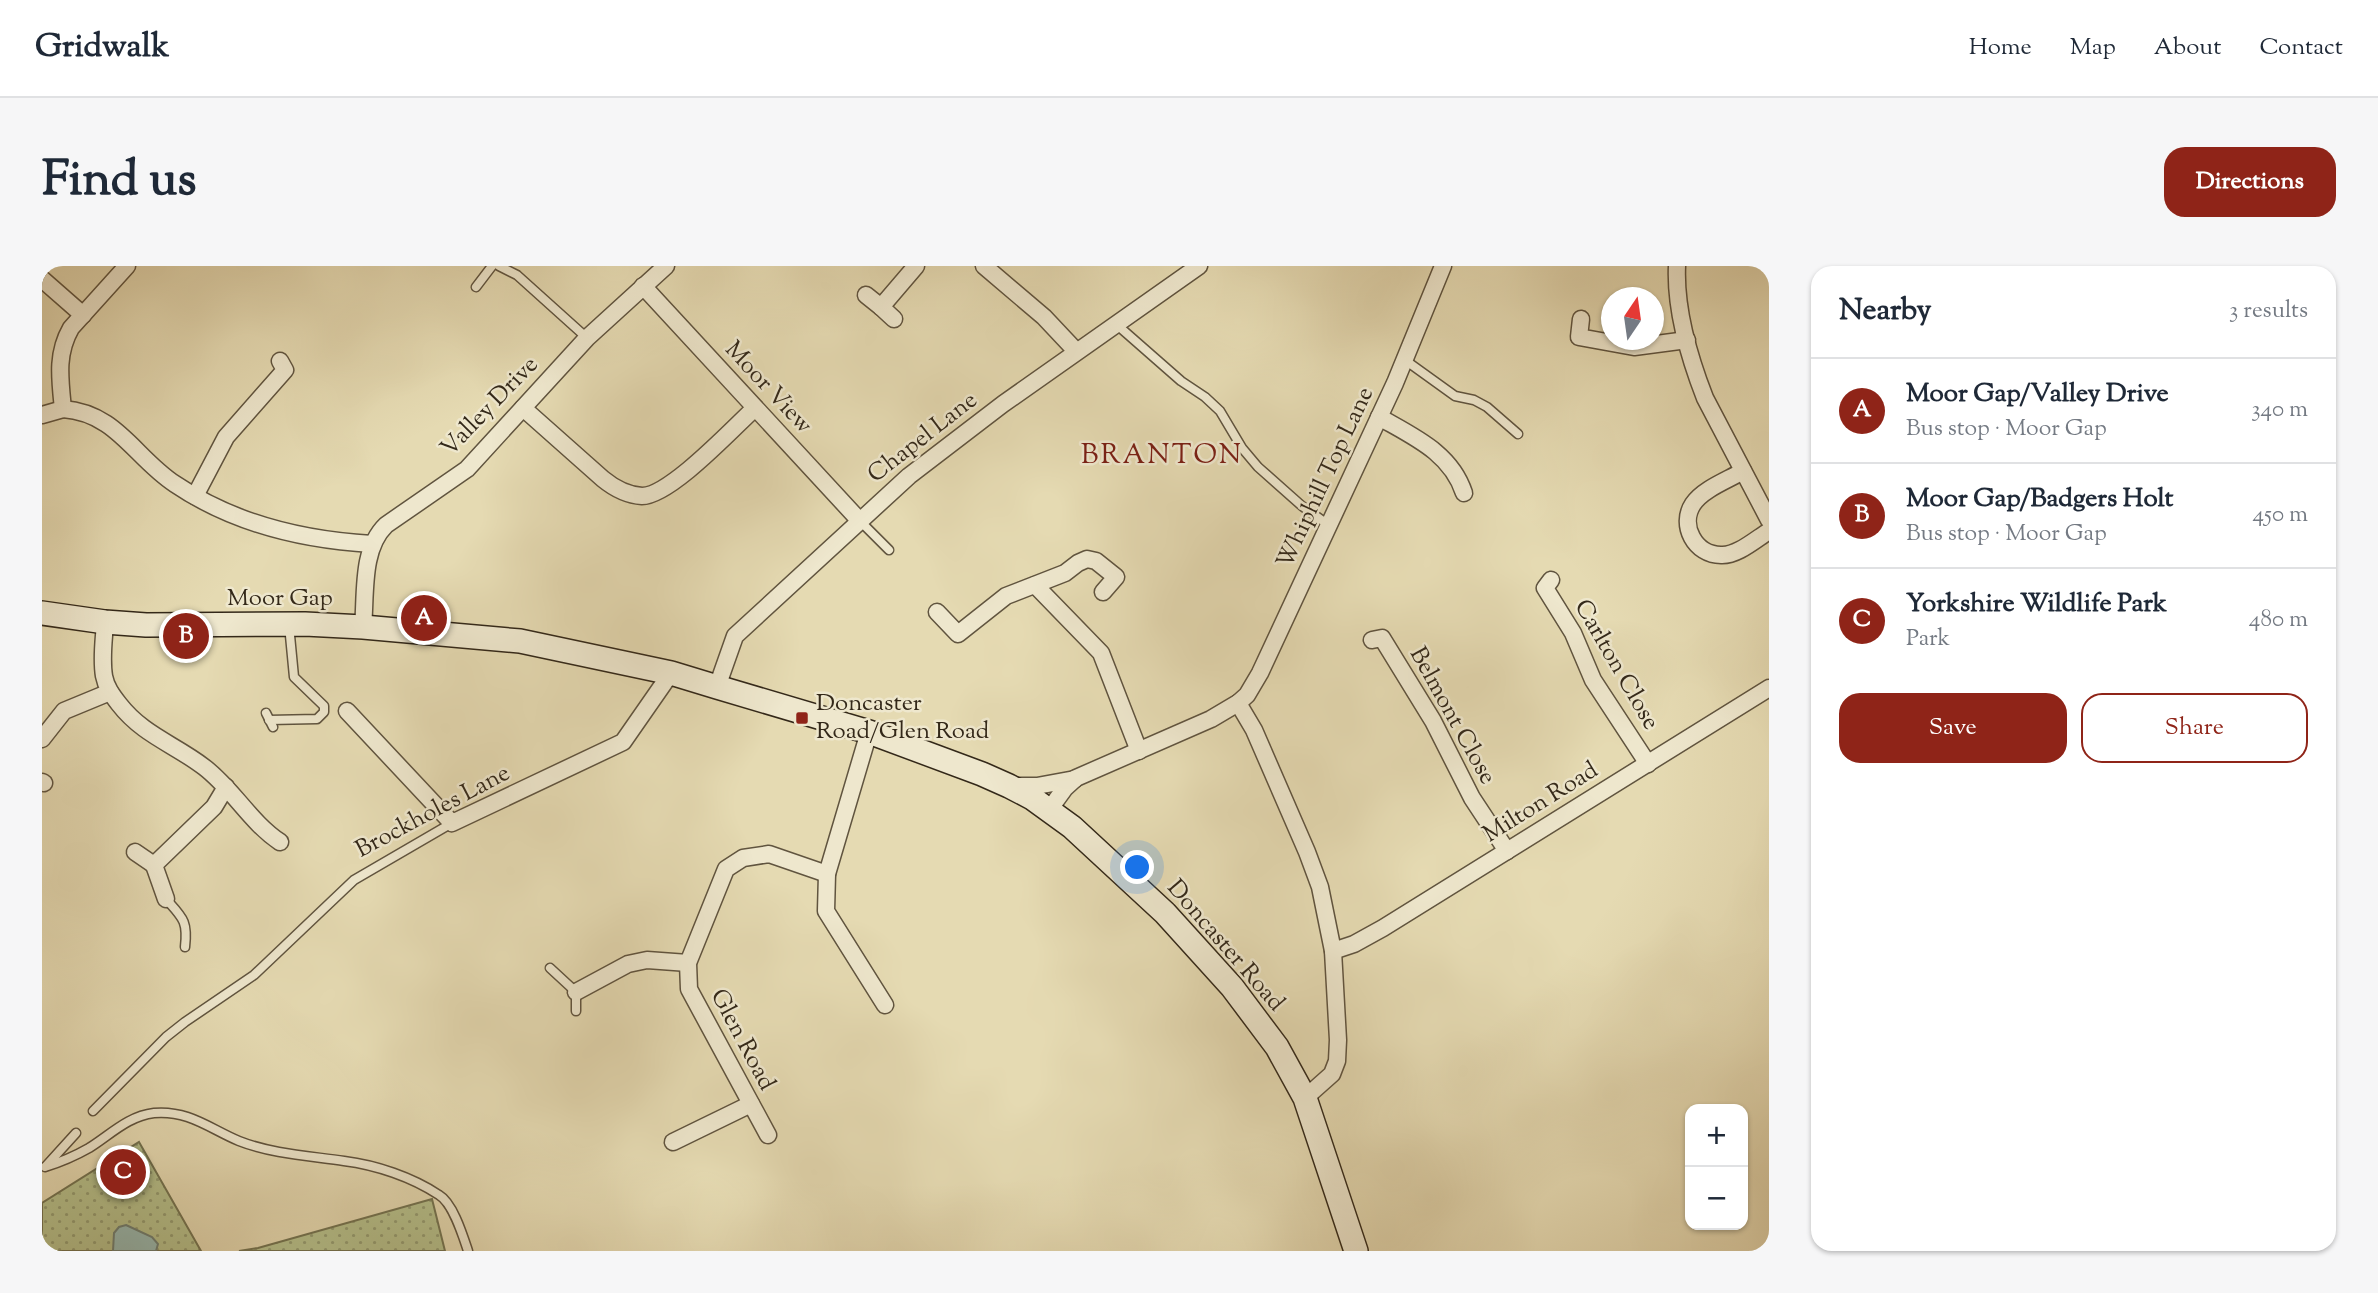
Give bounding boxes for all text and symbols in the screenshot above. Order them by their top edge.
text: Gridwalk [35,24,169,72]
text: Home [1969,31,2032,65]
text: Map [2070,31,2116,65]
text: About [2154,31,2221,65]
text: Contact [2259,31,2343,65]
text: Find us [42,147,196,217]
button: Directions [2164,147,2336,217]
north arrow [1601,287,1664,350]
text: Nearby [1839,290,1931,333]
text: 3 results [2229,295,2308,328]
street label: Moor View [716,334,820,442]
street label: Valley Drive [433,349,547,465]
text: Moor Gap/Valley Drive [1906,376,2169,413]
street label: Whiphill Top Lane [1269,382,1383,574]
street label: Chapel Lane [861,384,985,492]
text: A [1853,394,1871,427]
text: 340 m [2251,394,2308,427]
text: Bus stop · Moor Gap [1906,413,2107,446]
district label: BRANTON [1081,436,1243,476]
text: Moor Gap/Badgers Holt [1906,481,2173,518]
text: B [1855,499,1869,532]
text: 450 m [2252,499,2308,532]
text: Bus stop · Moor Gap [1906,518,2107,551]
street label: Moor Gap [227,582,333,616]
text: Yorkshire Wildlife Park [1906,586,2167,623]
pin: A [401,592,447,644]
street label: Carlton Close [1565,594,1667,736]
text: C [1853,604,1871,637]
text: 480 m [2249,604,2308,637]
pin: B [163,610,209,662]
text: Park [1906,623,1950,656]
street label: Belmont Close [1400,641,1504,791]
place label: Doncaster Road/Glen Road [816,687,990,749]
button: Save [1839,693,2067,763]
button: Share [2081,693,2308,763]
marker: Doncaster Road/Glen Road [794,710,810,726]
street label: Milton Road [1477,754,1605,852]
street label: Brockholes Lane [350,757,516,867]
your location [1120,850,1154,884]
street label: Doncaster Road [1158,873,1292,1020]
street label: Glen Road [701,983,783,1097]
map controls [1685,1104,1748,1230]
button: + [1685,1104,1748,1167]
pin: C [100,1146,146,1198]
button: − [1685,1167,1748,1230]

